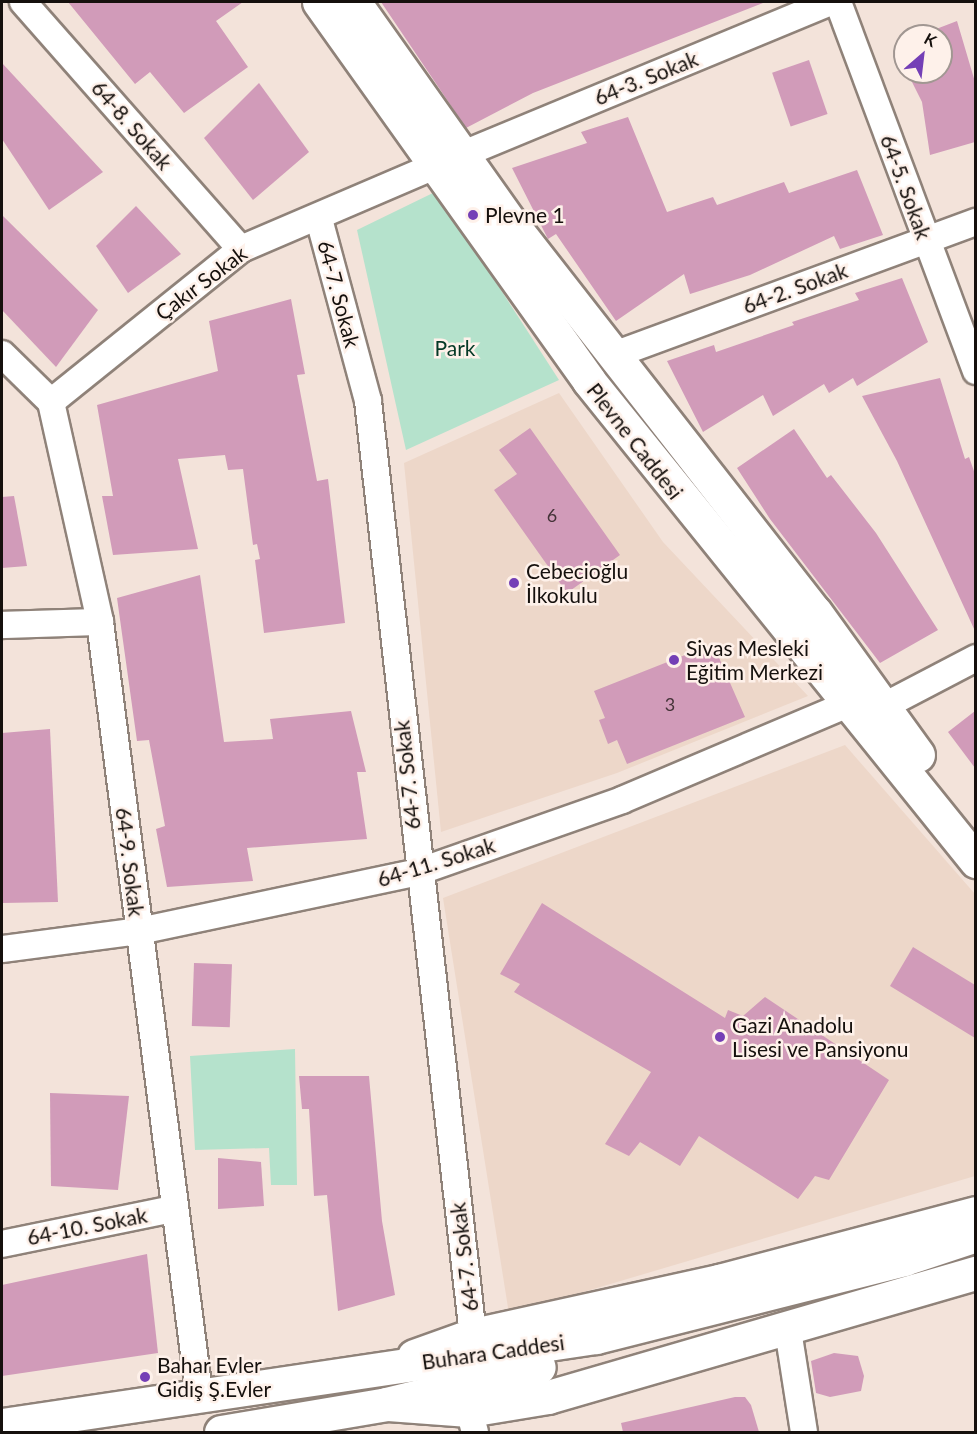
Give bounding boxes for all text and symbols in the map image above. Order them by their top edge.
north arrow [893,24,953,84]
text: K [921,28,940,50]
street label: 64-3. Sokak [590,46,702,110]
street label: 64-8. Sokak [87,75,177,175]
street label: 64-5. Sokak [875,131,937,243]
place label: Plevne 1 [485,202,565,228]
marker: Plevne 1 [466,208,480,222]
street label: 64-7. Sokak [313,238,365,350]
street label: Çakır Sokak [150,240,252,326]
street label: 64-2. Sokak [739,257,851,319]
park label: Park [434,335,476,361]
street label: Plevne Caddesi [582,378,688,504]
house number: 6 [547,504,557,526]
place label: Cebecioğlu İlkokulu [526,558,628,608]
marker: Cebecioğlu İlkokulu [507,576,521,590]
place label: Sivas Mesleki Eğitim Merkezi [686,635,823,685]
marker: Sivas Mesleki Eğitim Merkezi [667,653,681,667]
house number: 3 [665,693,675,715]
street label: 64-7. Sokak [389,719,425,831]
street label: 64-9. Sokak [111,806,149,918]
street label: 64-11. Sokak [374,832,498,892]
place label: Gazi Anadolu Lisesi ve Pansiyonu [732,1012,909,1062]
marker: Gazi Anadolu Lisesi ve Pansiyonu [713,1030,727,1044]
street label: 64-7. Sokak [445,1201,483,1313]
street label: 64-10. Sokak [25,1202,149,1250]
street label: Buhara Caddesi [420,1330,566,1374]
place label: Bahar Evler Gidiş Ş.Evler [157,1352,271,1402]
marker: Bahar Evler Gidiş Ş.Evler [138,1370,152,1384]

